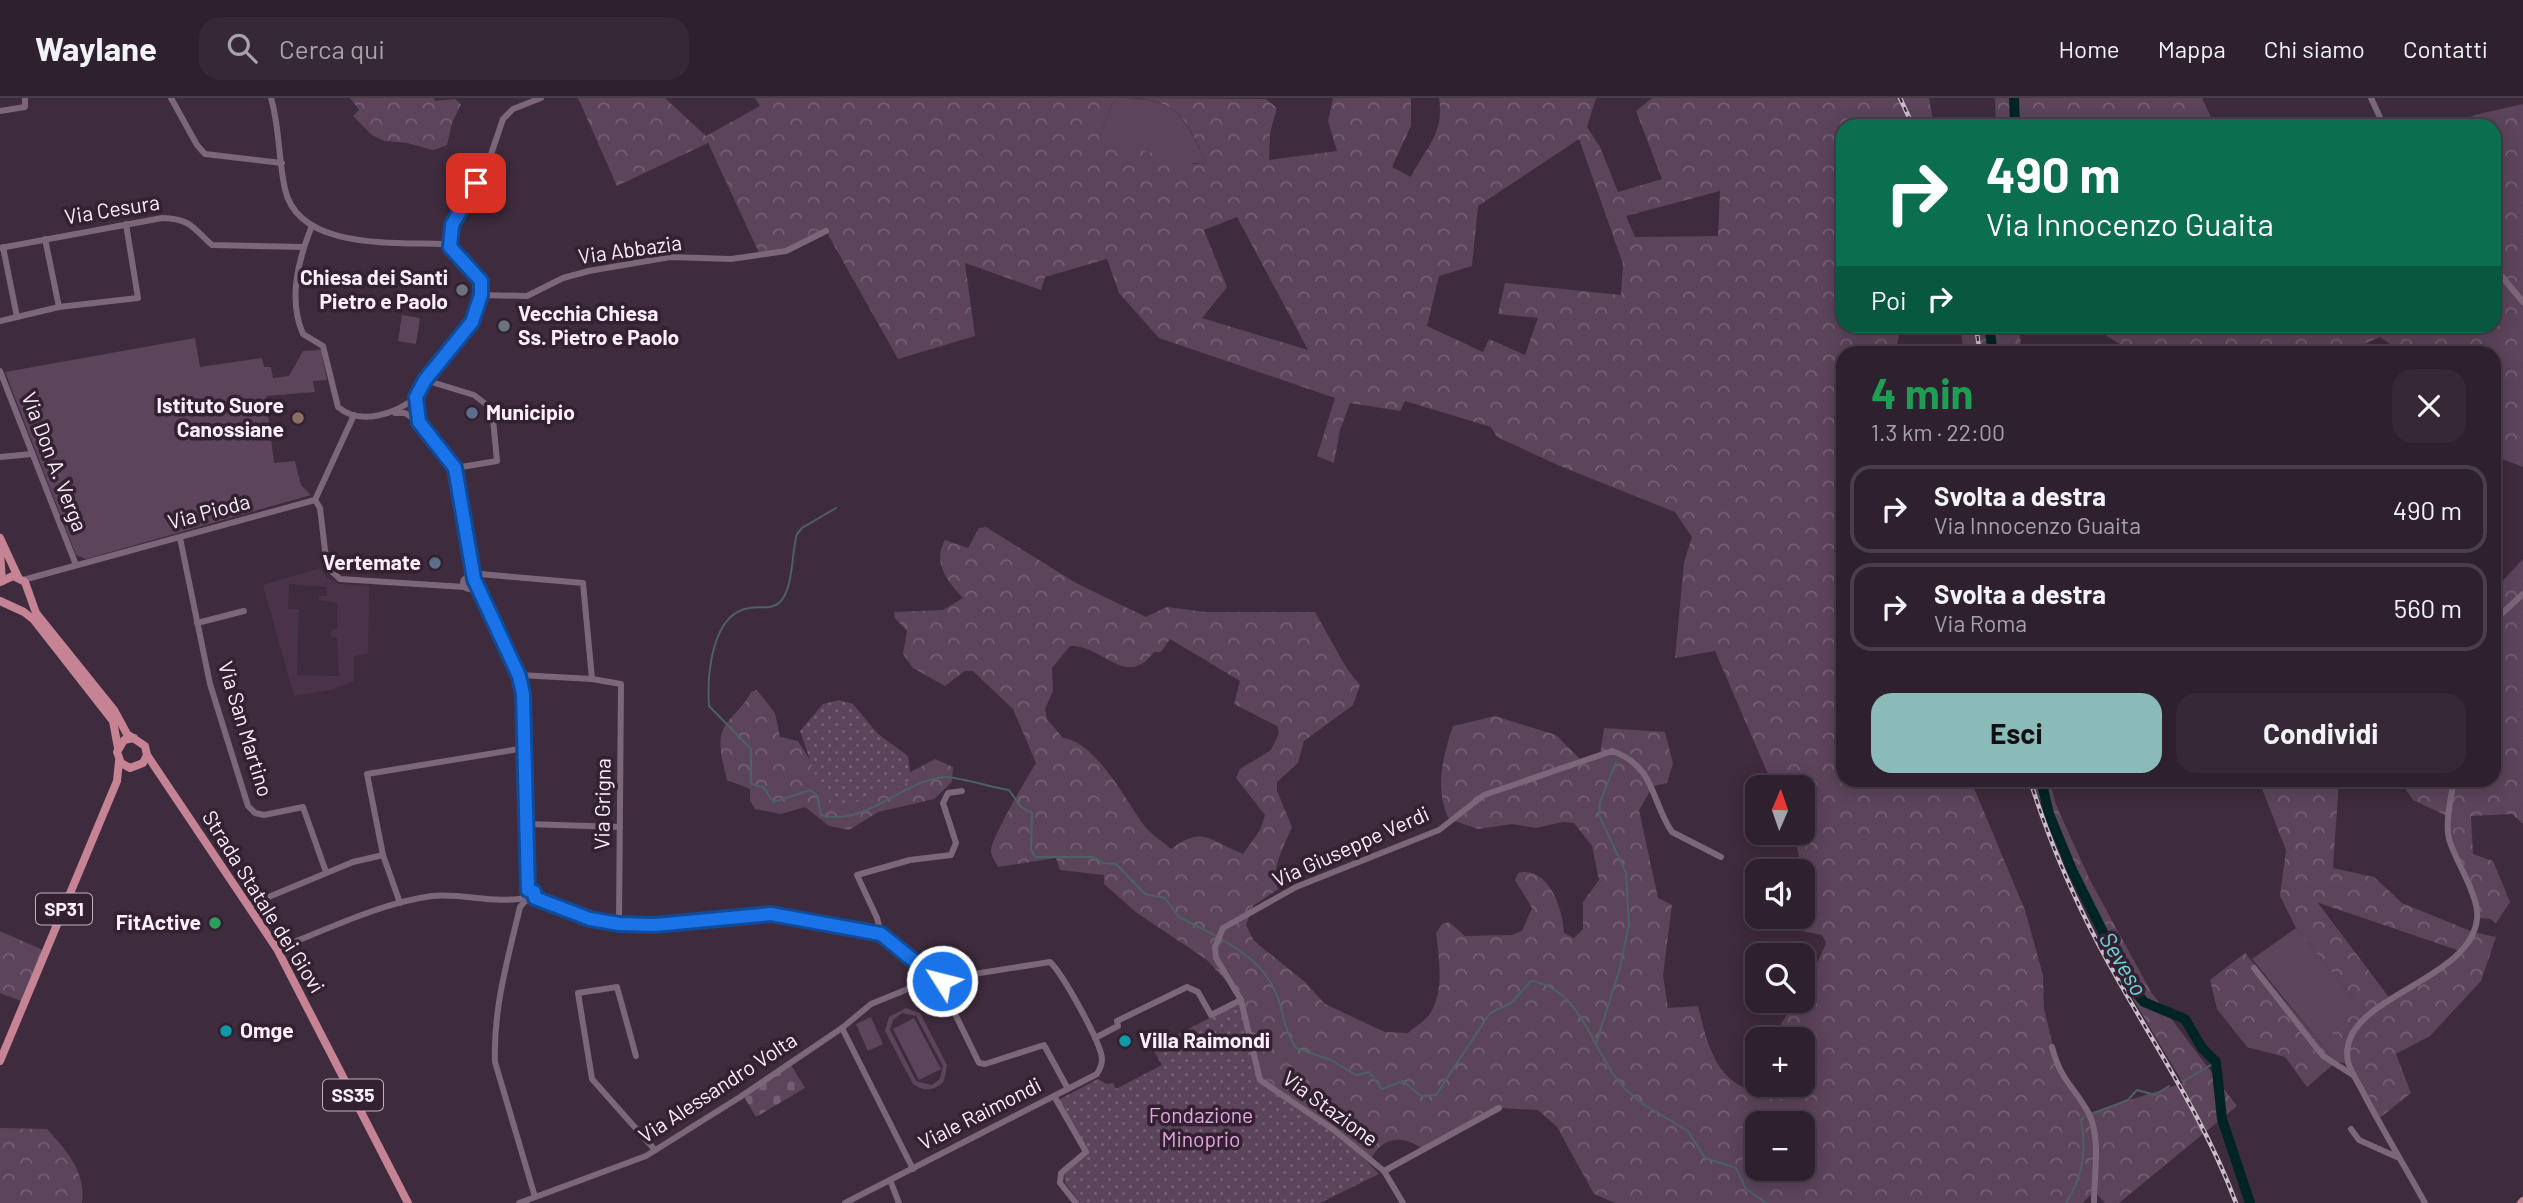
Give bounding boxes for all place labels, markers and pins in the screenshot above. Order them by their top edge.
pin [446,153,506,213]
place label: Chiesa dei Santi Pietro e Paolo [300,264,448,313]
marker: Chiesa dei Santi Pietro e Paolo [454,282,470,298]
place label: Vecchia Chiesa Ss. Pietro e Paolo [518,300,679,349]
marker: Vecchia Chiesa Ss. Pietro e Paolo [496,318,512,334]
place label: Istituto Suore Canossiane [157,392,284,441]
place label: Municipio [486,399,575,424]
marker: Municipio [464,405,480,421]
marker: Istituto Suore Canossiane [290,410,306,426]
place label: Vertemate [323,549,421,574]
marker: Vertemate [427,555,443,571]
place label: FitActive [116,909,201,934]
marker: FitActive [207,915,223,931]
place label: Omge [240,1017,294,1042]
marker: Omge [218,1023,234,1039]
place label: Villa Raimondi [1139,1027,1270,1052]
marker: Villa Raimondi [1117,1033,1133,1049]

